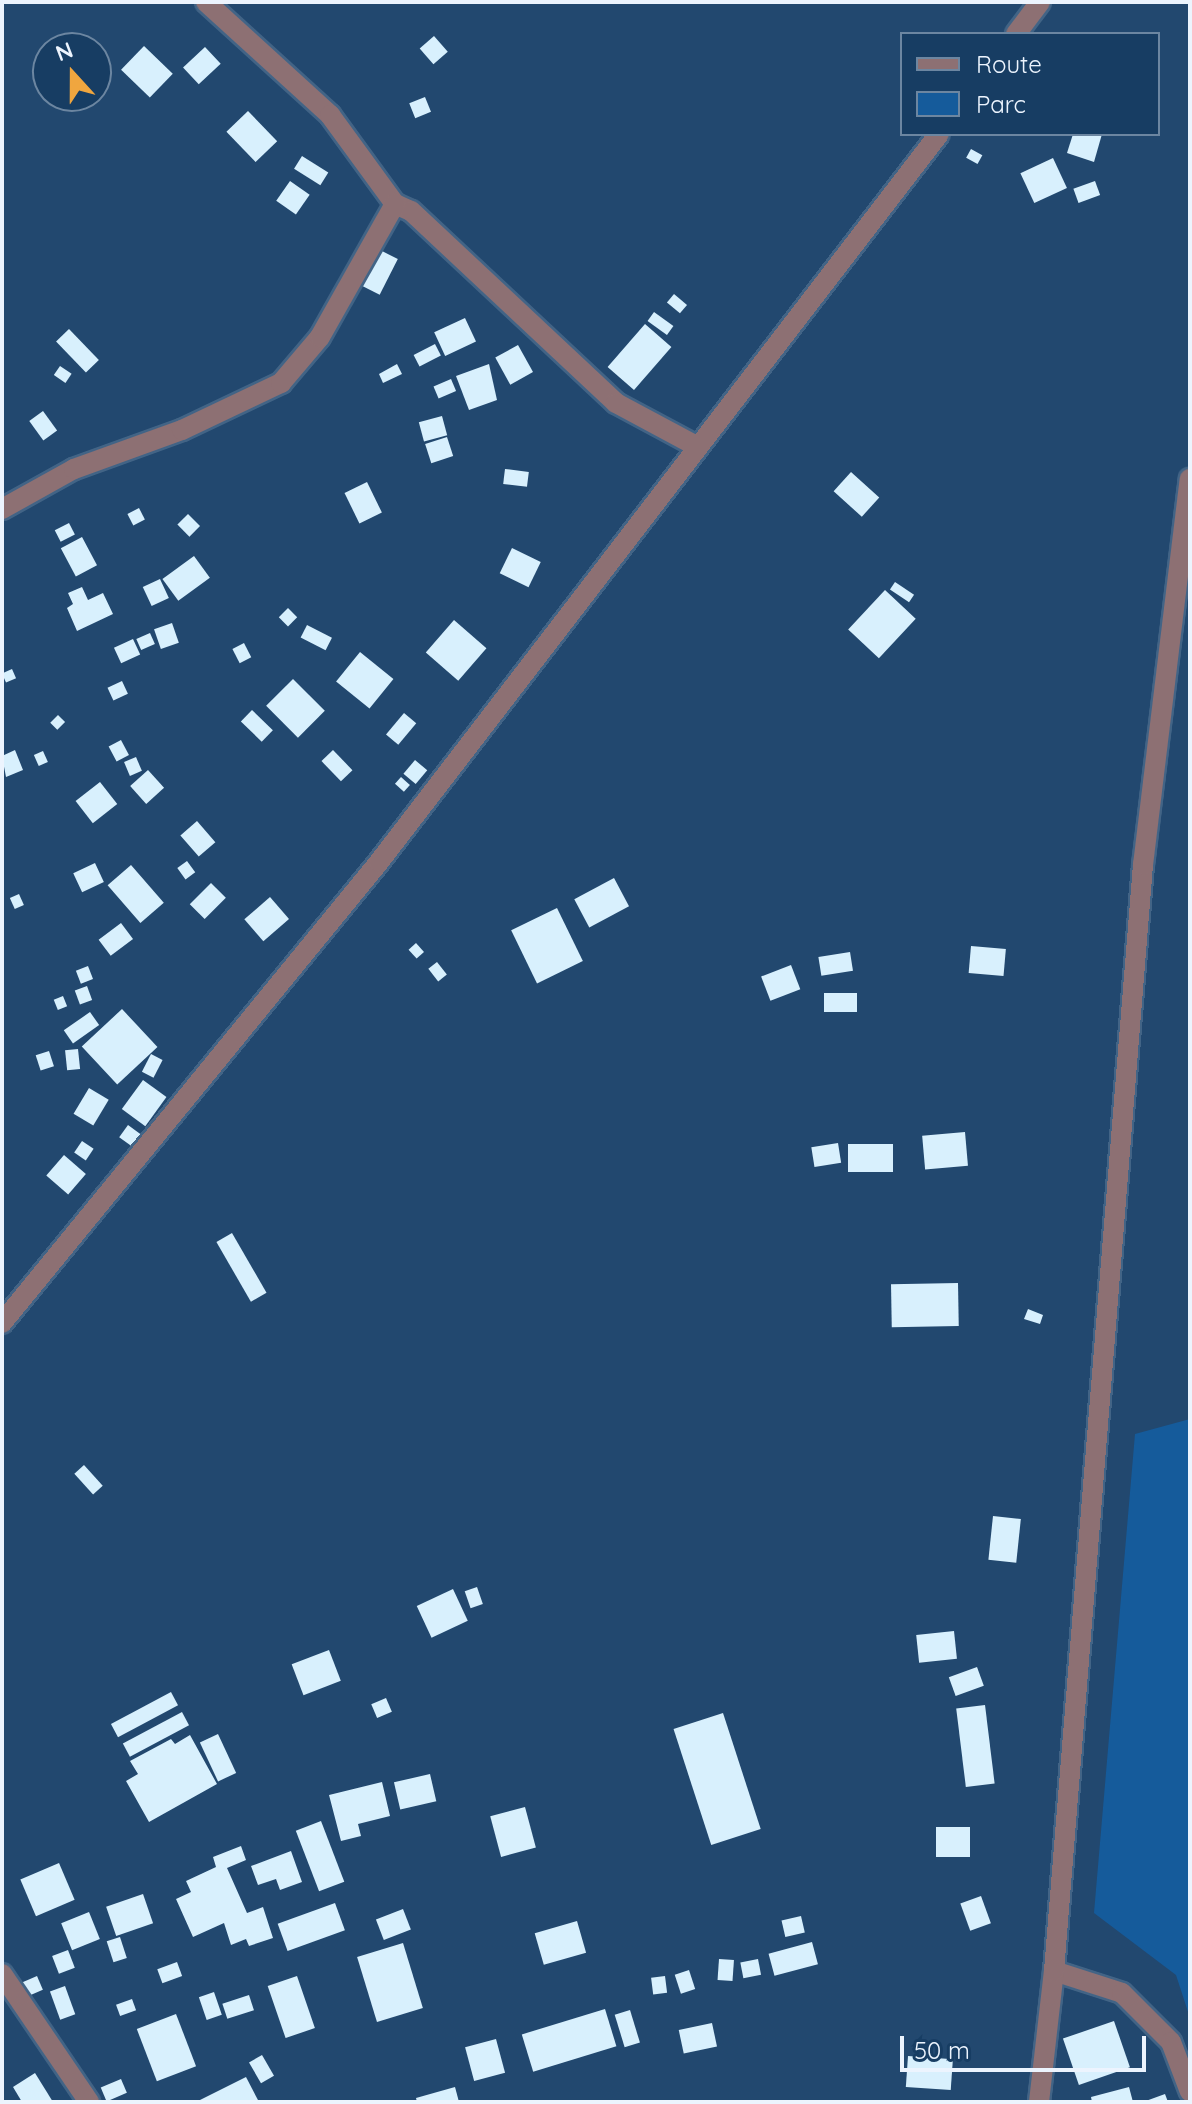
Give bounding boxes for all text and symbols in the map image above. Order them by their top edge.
north arrow [32,32,112,112]
legend [900,32,1160,136]
text: N [52,35,77,67]
text: Route [976,49,1042,79]
text: Parc [976,89,1026,119]
scale bar [904,2020,1150,2070]
text: 50 m [914,2035,970,2065]

